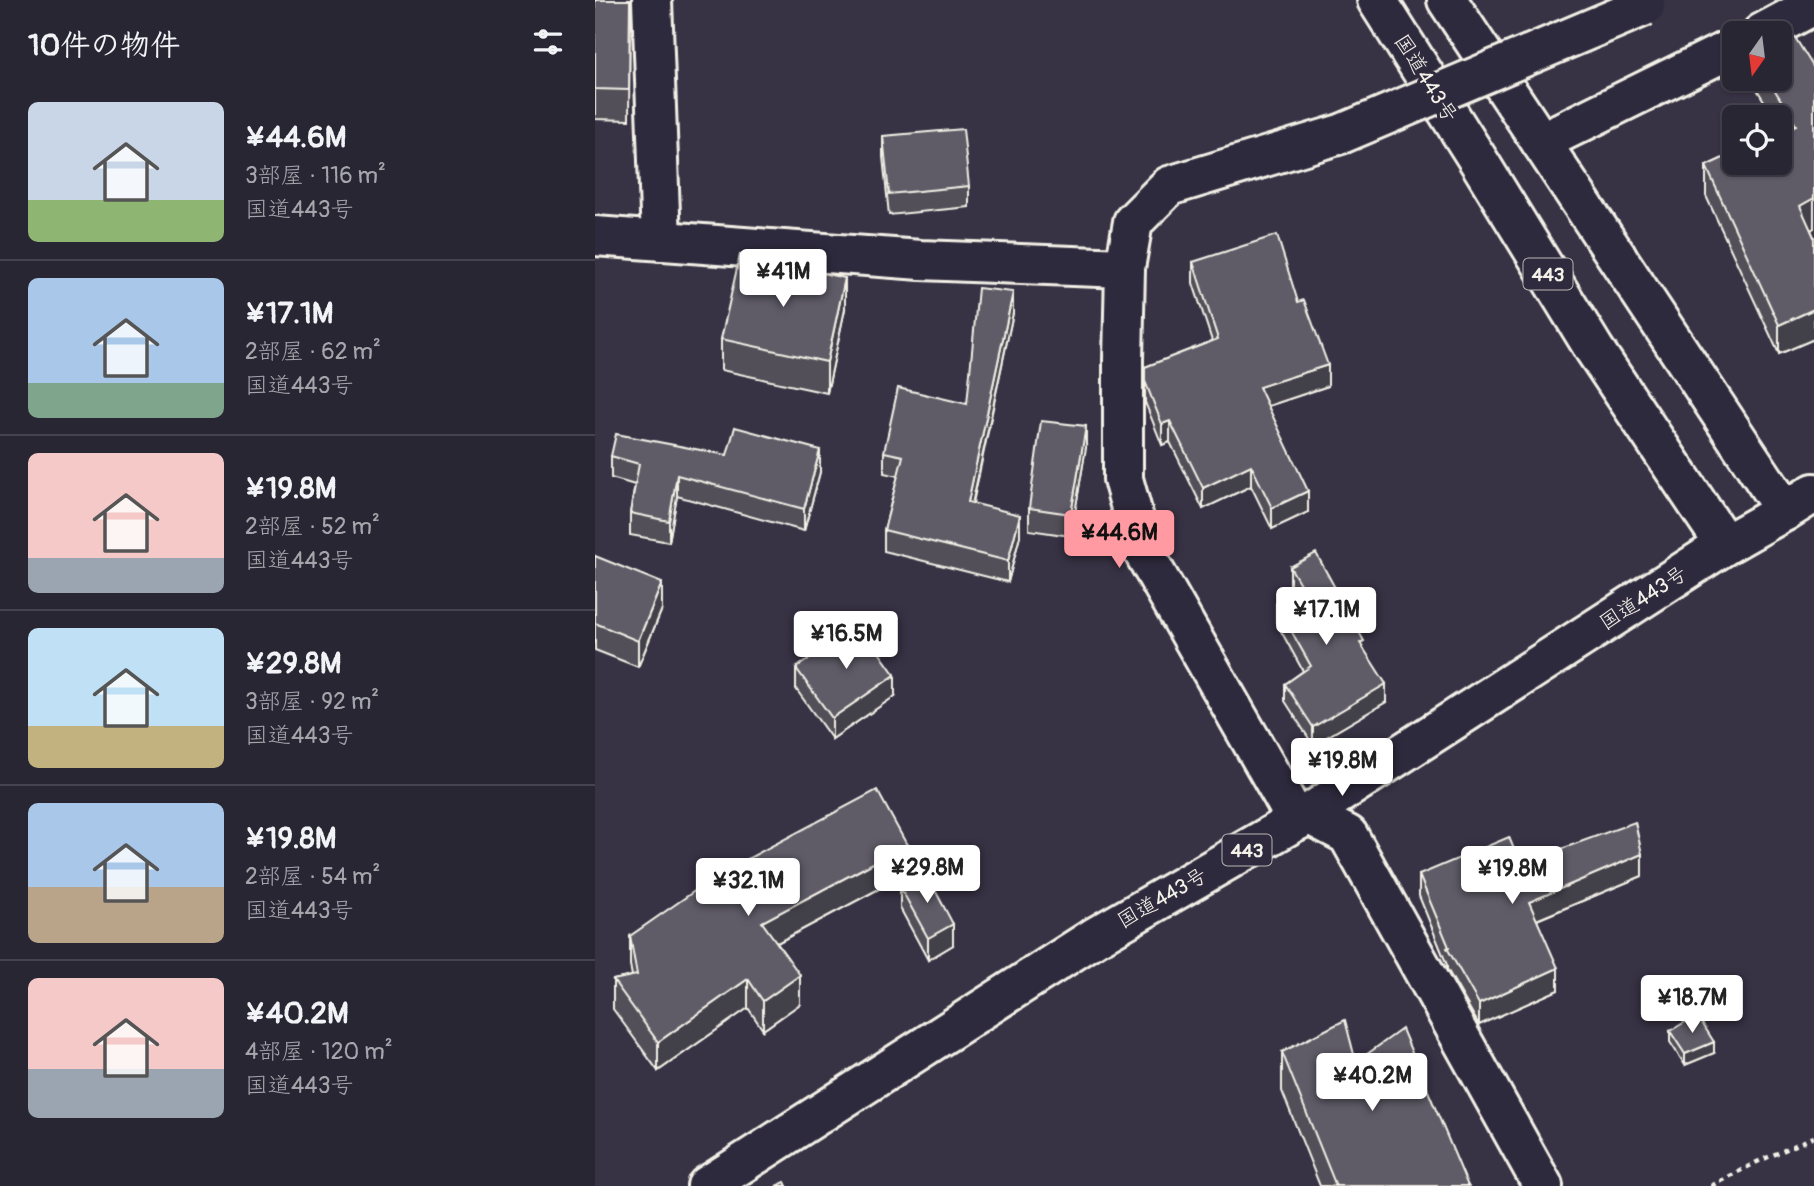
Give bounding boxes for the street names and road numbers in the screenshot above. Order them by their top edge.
street label: 国道443号 [1388,29,1463,127]
road number: 443 [1523,258,1573,290]
street label: 国道443号 [1594,560,1692,637]
road number: 443 [1223,834,1271,866]
street label: 国道443号 [1113,862,1212,935]

